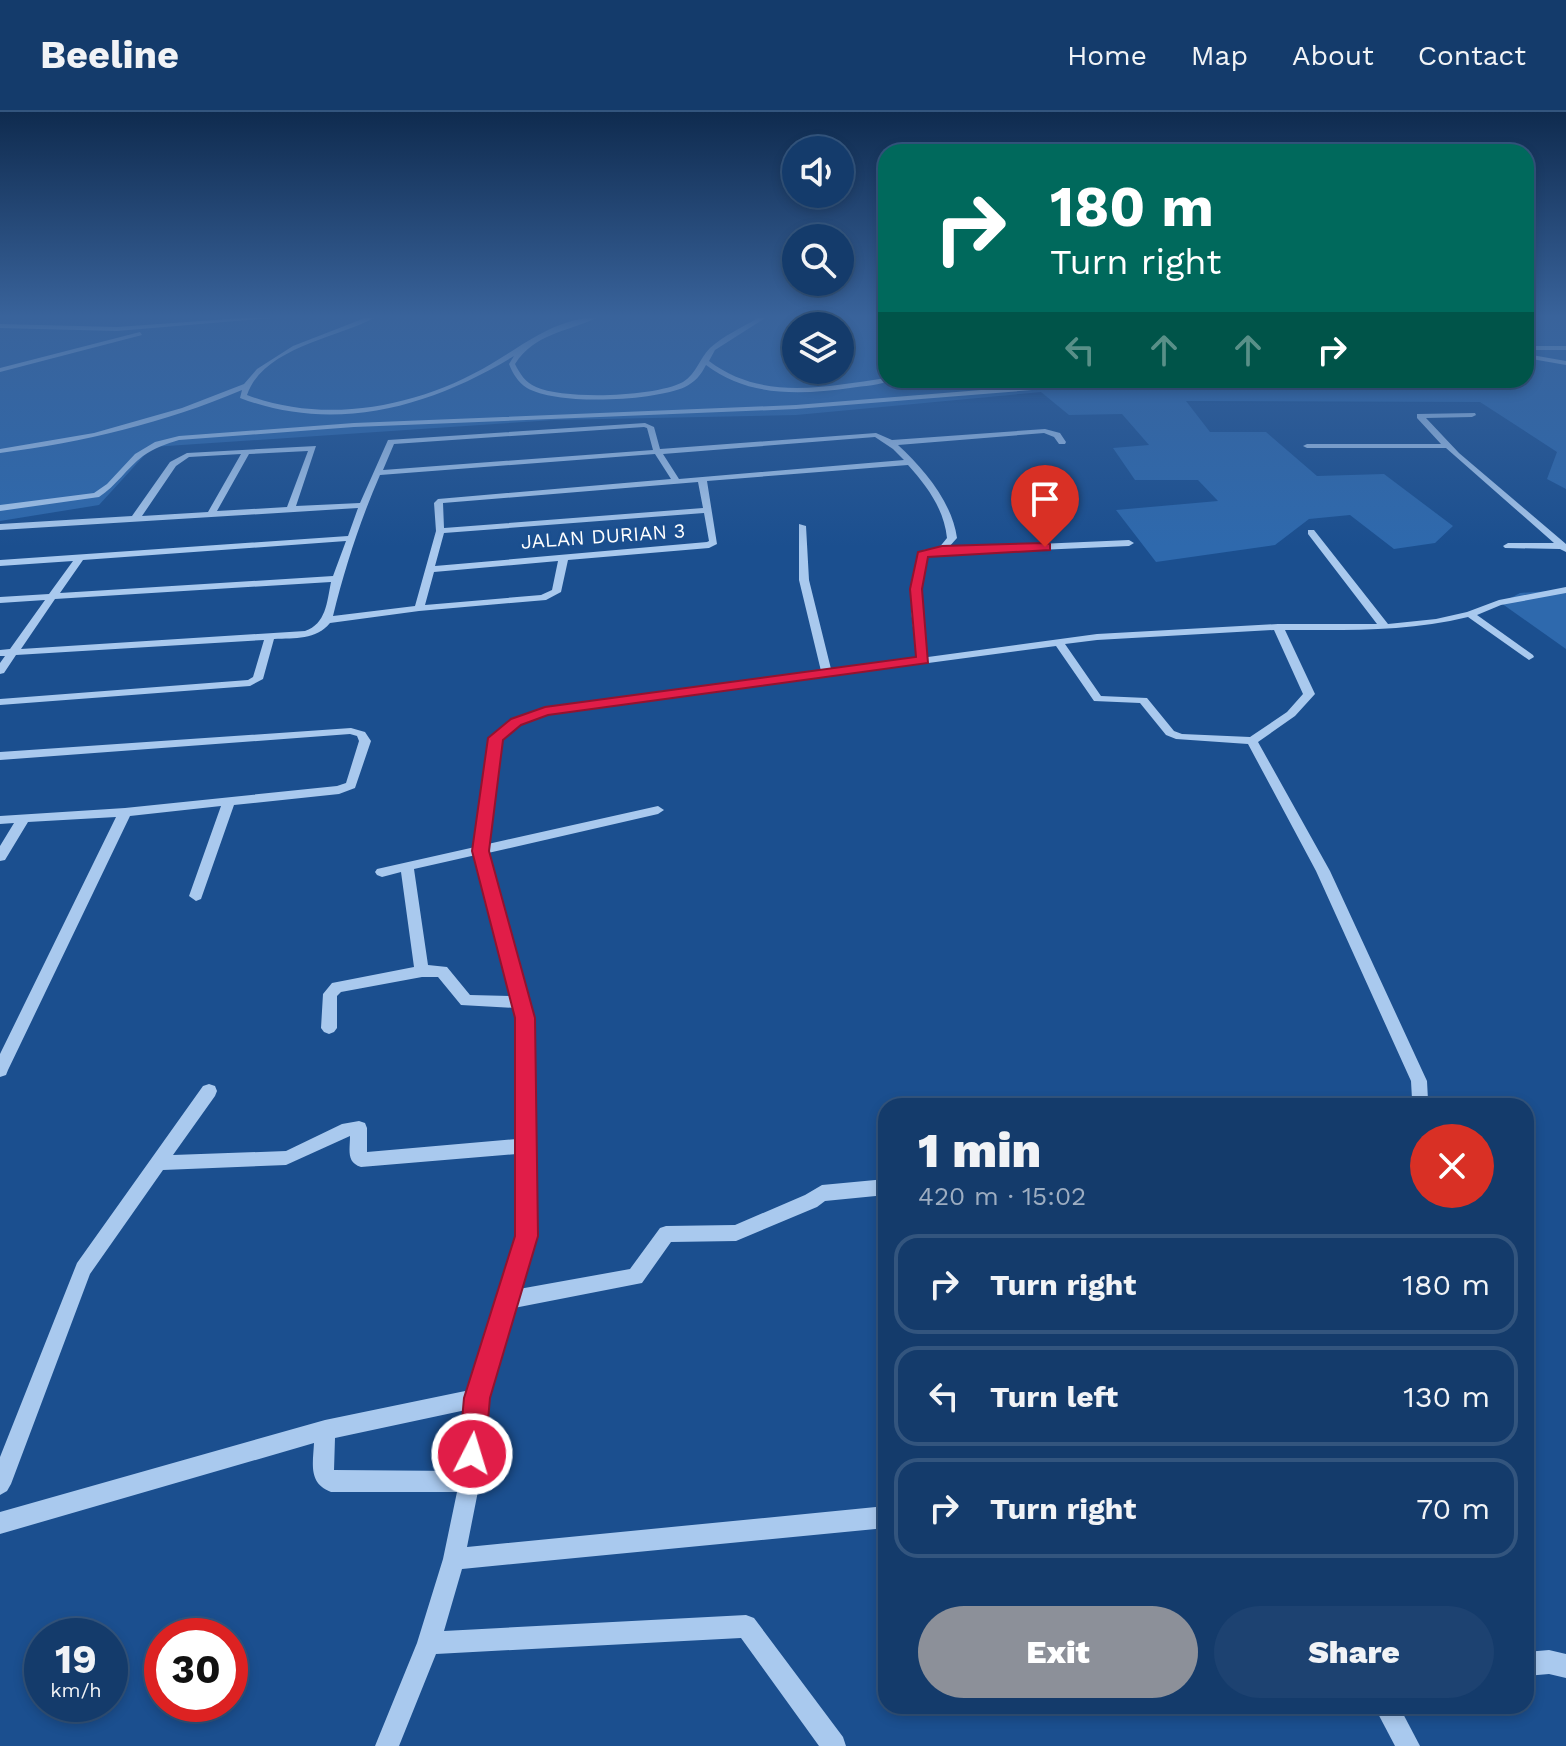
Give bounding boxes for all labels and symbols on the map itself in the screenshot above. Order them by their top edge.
pin [1011,465,1079,547]
street label: JALAN DURIAN 3 [520,518,686,554]
position arrow [430,1412,514,1496]
speed limit sign: 30 [144,1618,248,1722]

